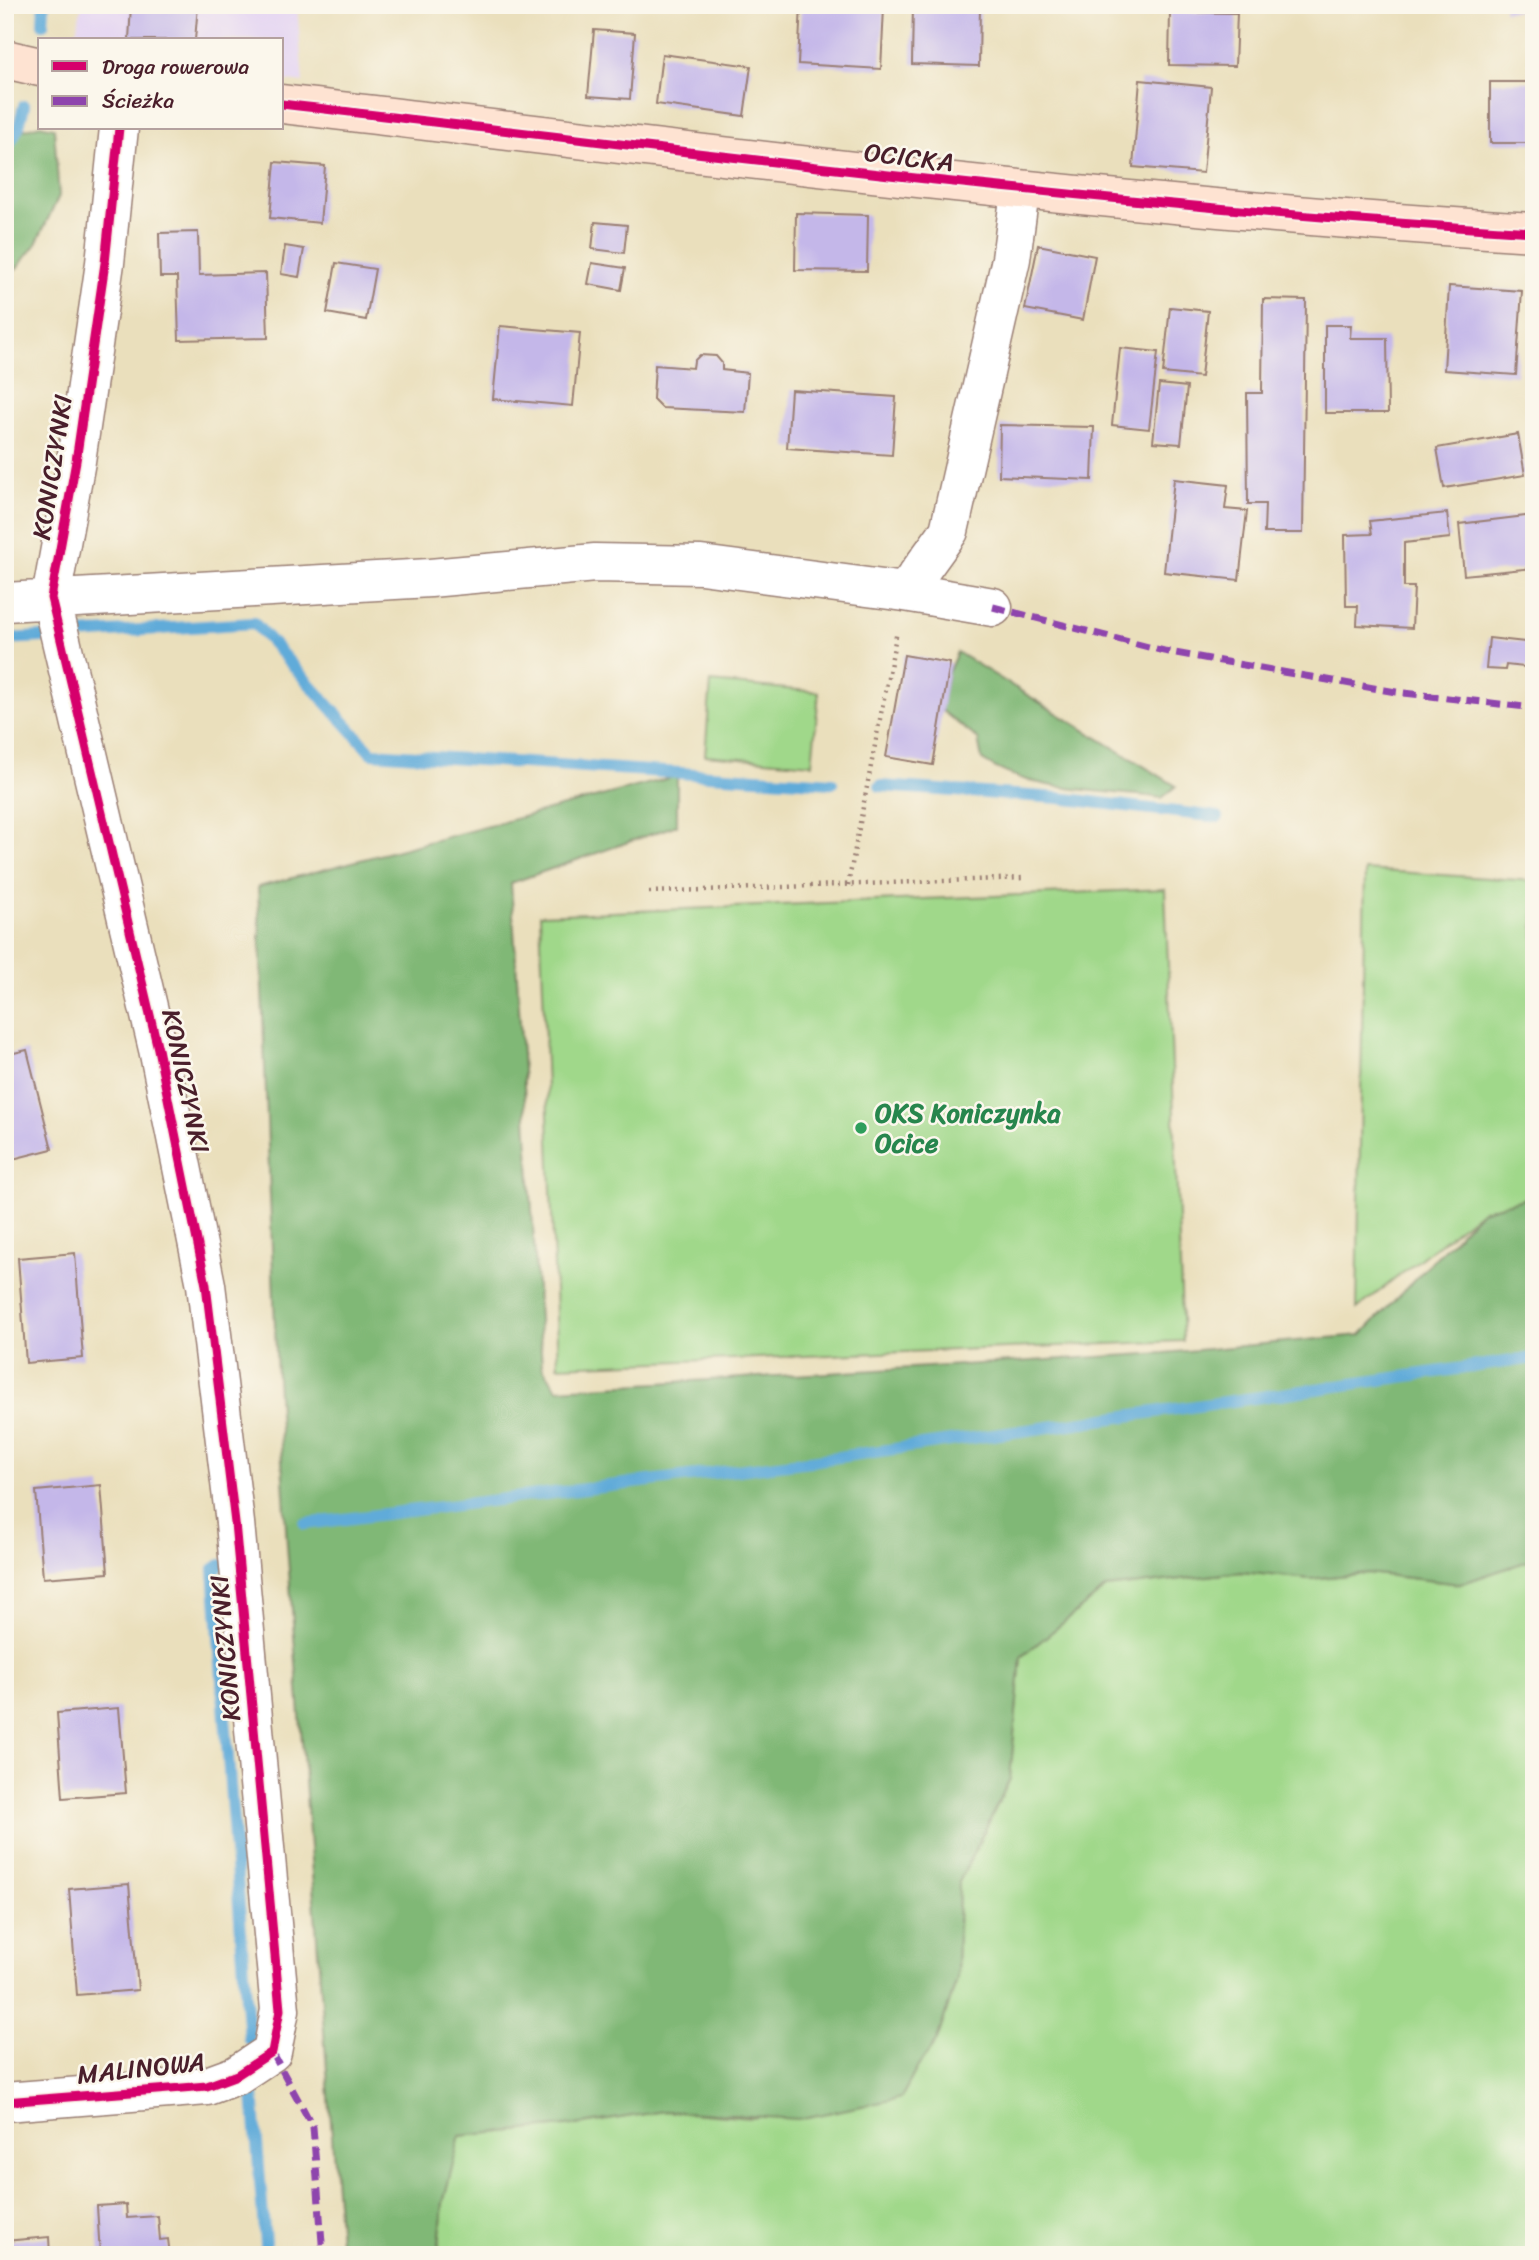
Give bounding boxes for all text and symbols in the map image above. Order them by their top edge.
legend [38,38,284,130]
text: Droga rowerowa [102,48,250,86]
text: Ścieżka [102,82,174,120]
street label: OCICKA [862,129,956,185]
street label: KONICZYNKI [18,391,86,543]
street label: KONICZYNKI [148,1005,224,1157]
place label: OKS Koniczynka Ocice [875,1090,1061,1166]
marker: OKS Koniczynka Ocice [853,1120,869,1136]
street label: KONICZYNKI [196,1573,254,1723]
street label: MALINOWA [75,2038,207,2098]

